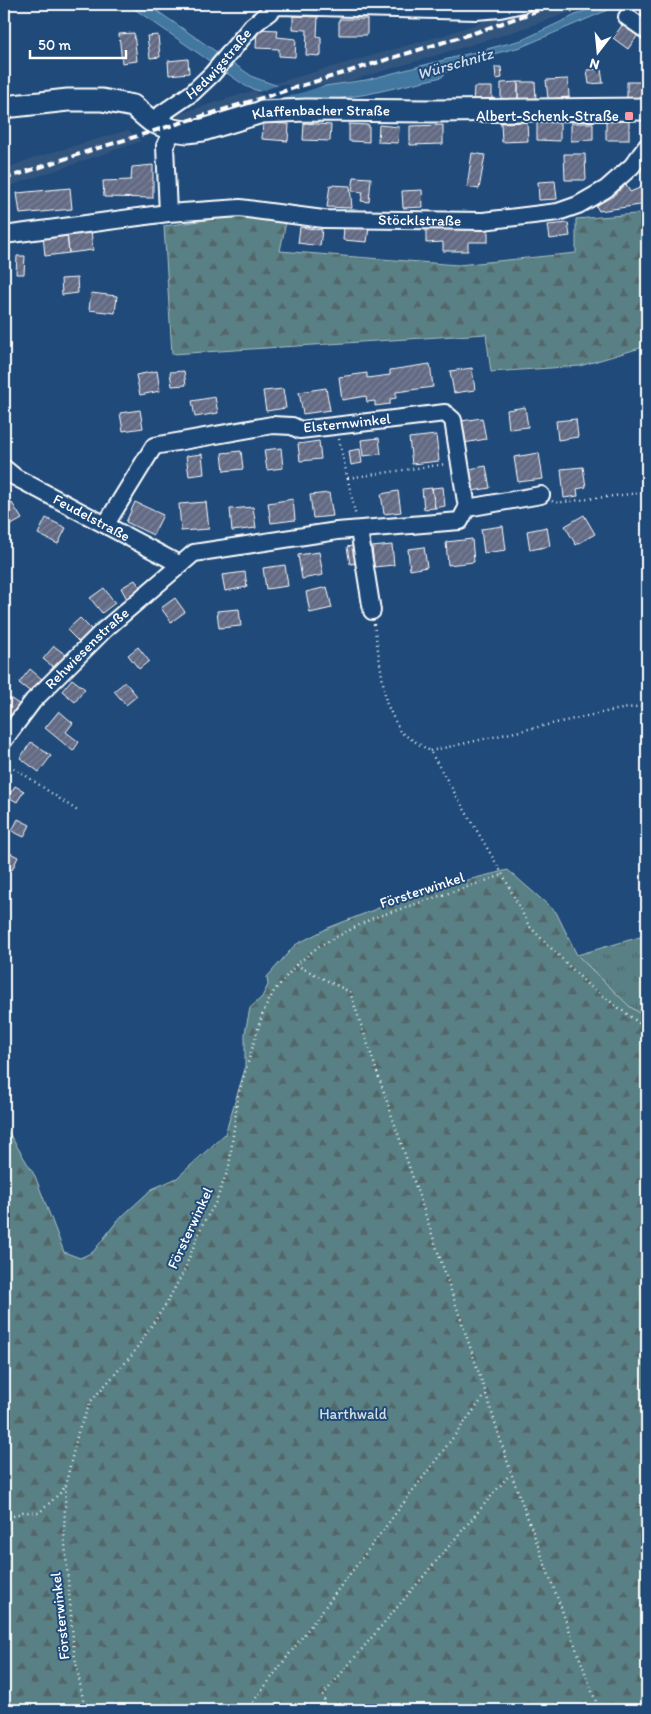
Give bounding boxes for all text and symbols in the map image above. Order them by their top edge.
street label: Hedwigstraße [182,25,255,104]
scale bar [30,28,126,60]
north arrow [574,28,624,78]
text: 50 m [38,36,71,54]
water label: Würschnitz [415,43,497,83]
text: N [588,55,601,73]
street label: Klaffenbacher Straße [250,101,390,124]
place label: Albert-Schenk-Straße [476,107,619,125]
marker: Albert-Schenk-Straße [623,110,635,122]
street label: Stöcklstraße [378,211,461,230]
street label: Elsternwinkel [302,409,392,437]
street label: Feudelstraße [50,490,133,545]
street label: Rehwiesenstraße [41,604,133,693]
street label: Försterwinkel [377,868,467,912]
street label: Försterwinkel [163,1184,217,1272]
park label: Harthwald [319,1405,387,1423]
street label: Försterwinkel [46,1571,74,1661]

